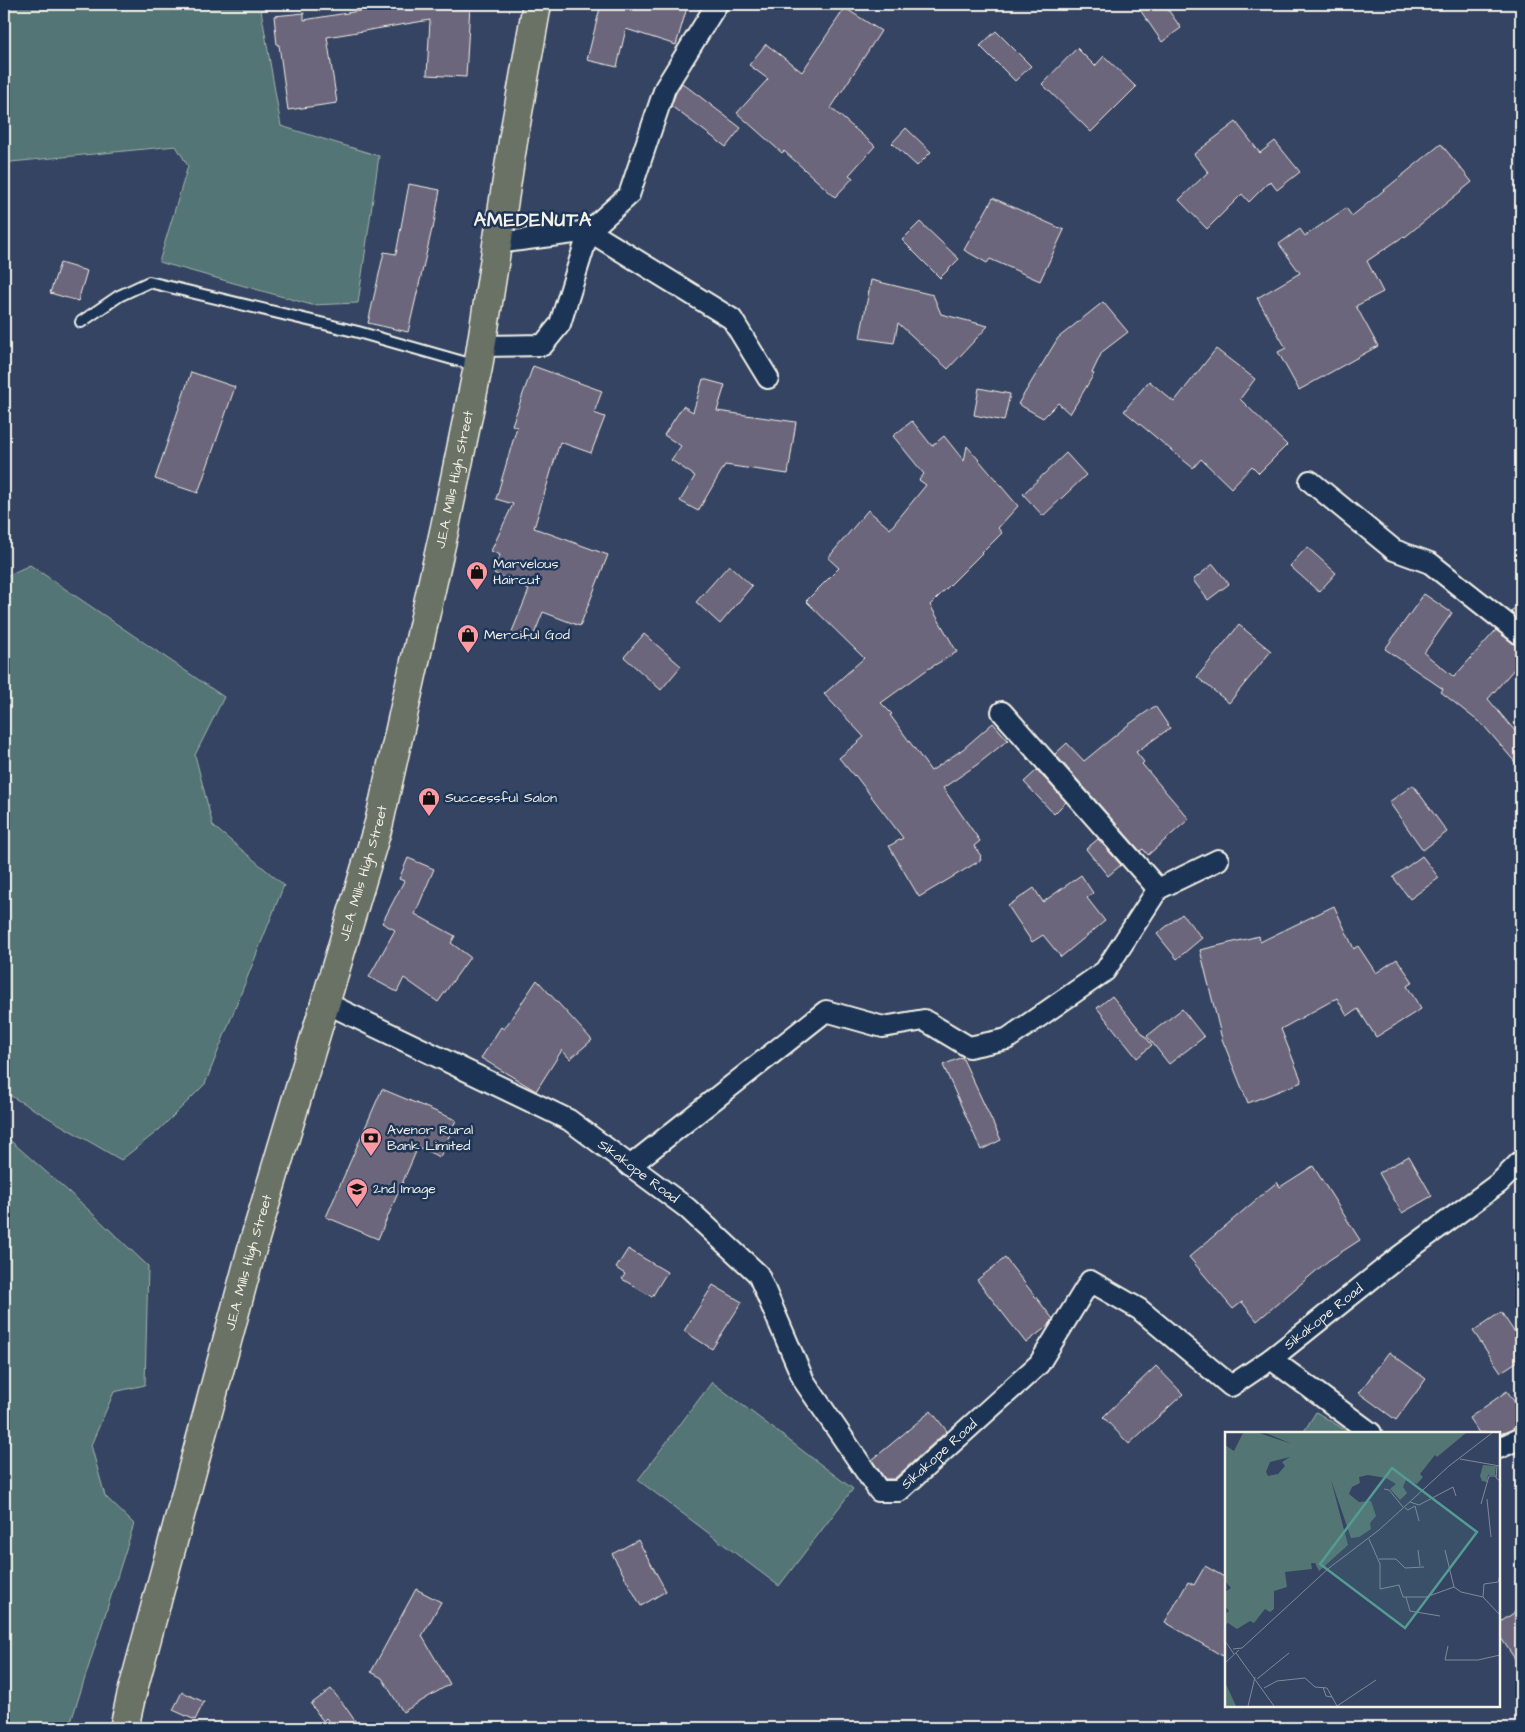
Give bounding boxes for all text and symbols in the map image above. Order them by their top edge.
district label: AMEDENUTA [474,207,592,234]
street label: J.E.A. Mills High Street [430,408,479,551]
place label: Marvelous Haircut [493,554,558,590]
shop icon: Marvelous Haircut [465,560,489,591]
shop icon: Merciful God [456,623,480,654]
place label: Merciful God [484,625,570,645]
shop icon: Successful Salon [417,786,441,817]
place label: Successful Salon [445,788,557,808]
street label: J.E.A. Mills High Street [334,803,393,943]
place label: Avenor Rural Bank Limited [387,1120,473,1156]
bank icon: Avenor Rural Bank Limited [359,1126,383,1157]
street label: Sikakope Road [594,1135,683,1208]
school or university icon: 2nd Image [345,1177,369,1208]
place label: 2nd Image [373,1179,436,1199]
street label: J.E.A. Mills High Street [220,1192,278,1333]
street label: Sikakope Road [1280,1279,1368,1355]
street label: Sikakope Road [897,1415,982,1494]
inset map [1225,1432,1500,1707]

